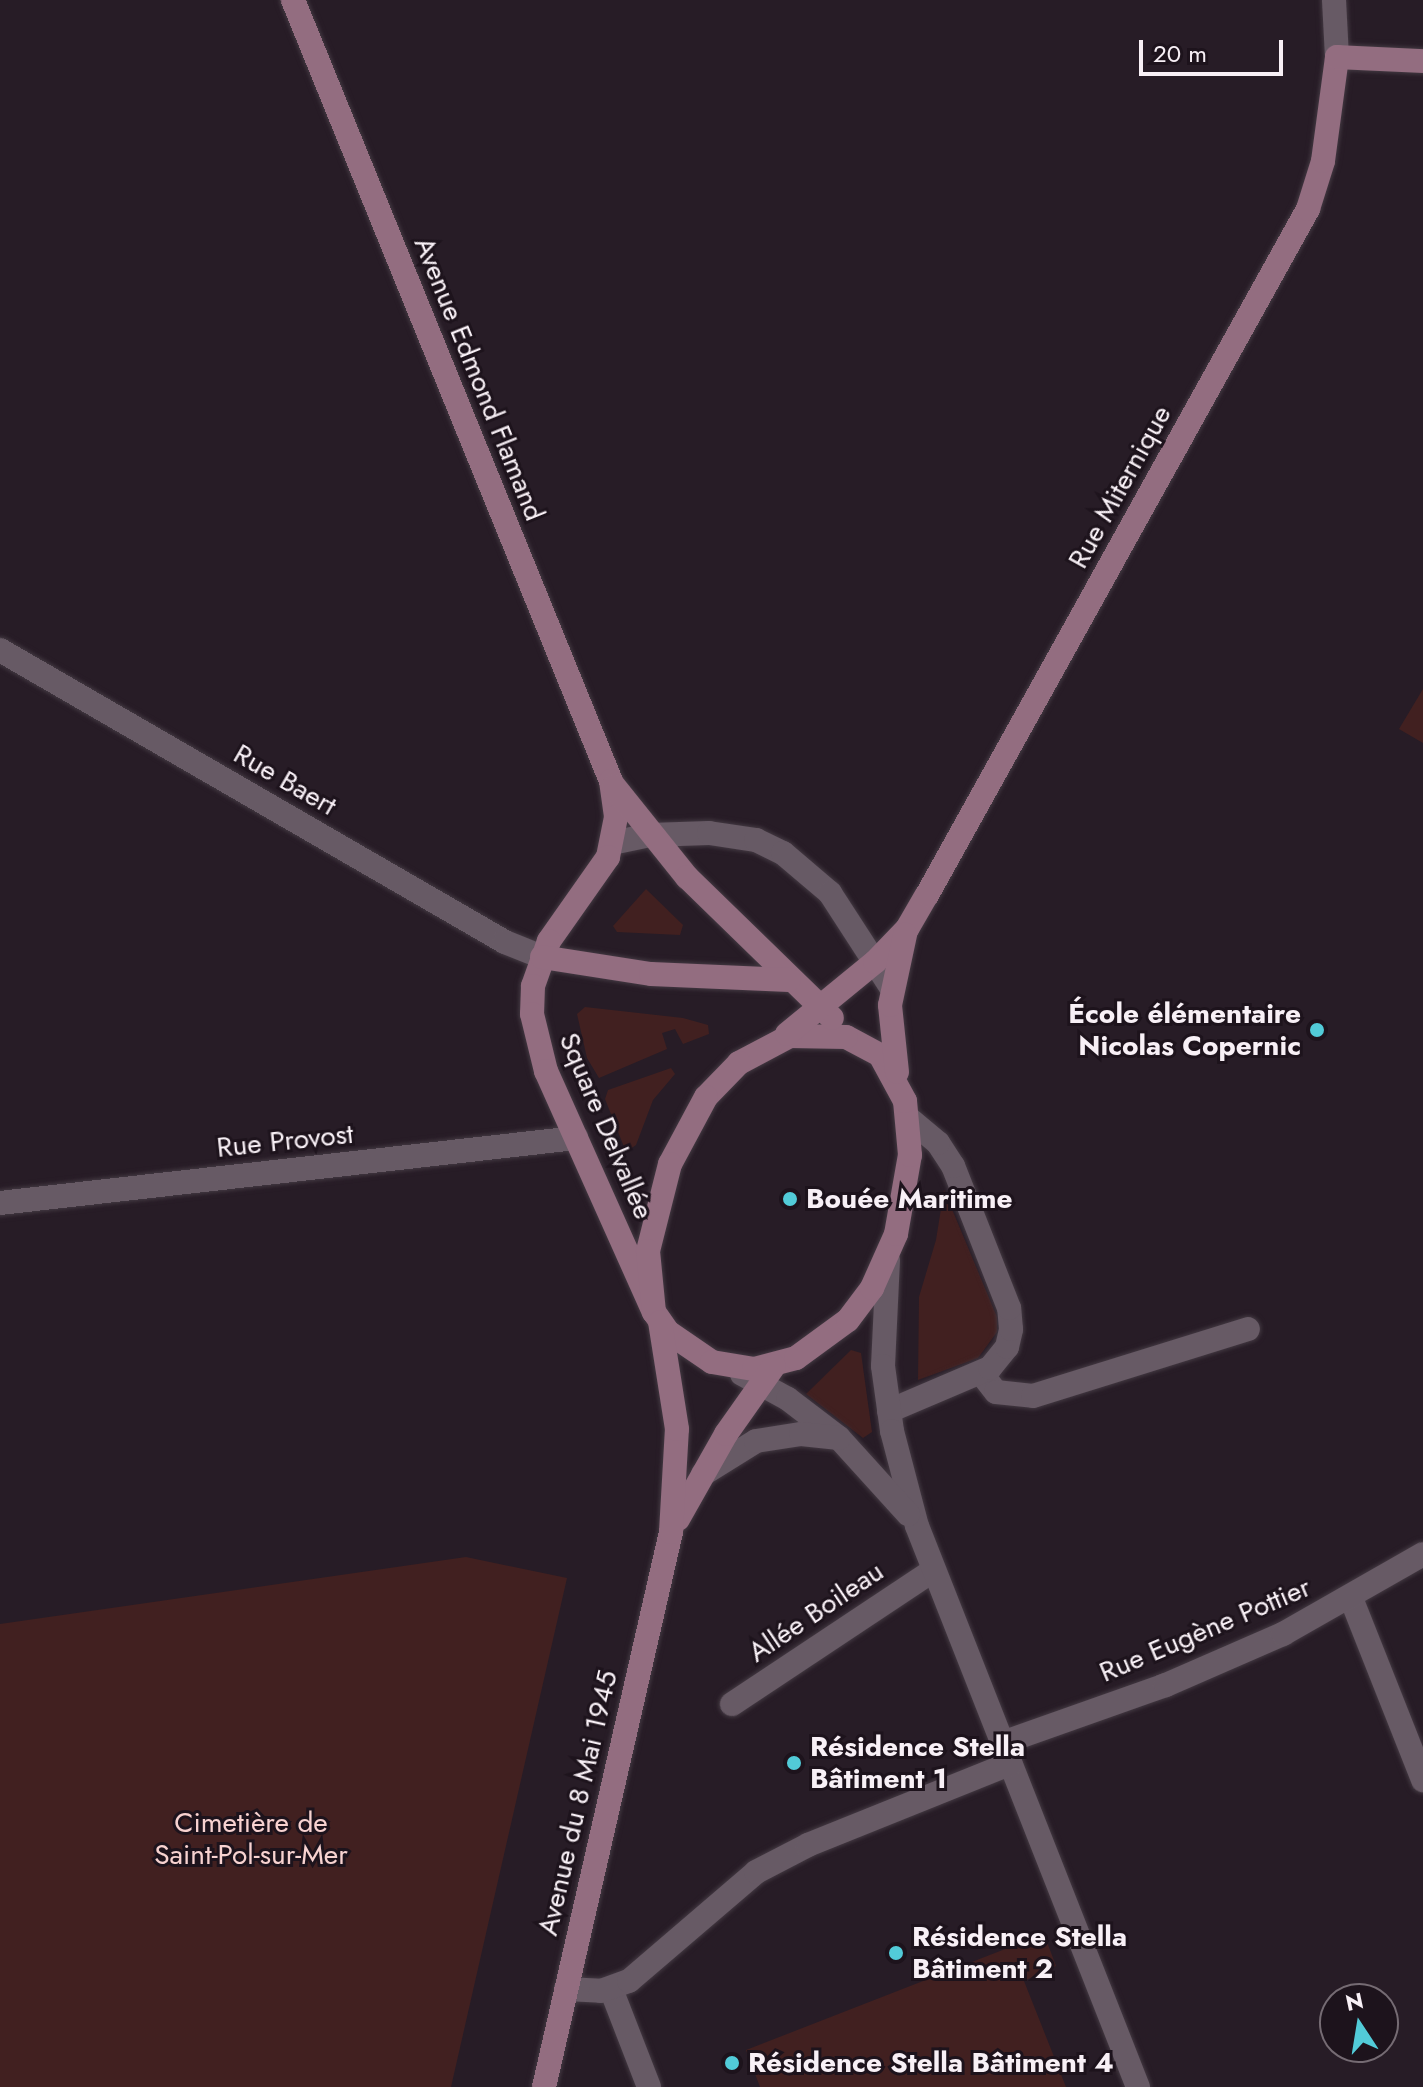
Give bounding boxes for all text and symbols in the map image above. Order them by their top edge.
scale bar [1143,24,1287,74]
text: 20 m [1153,36,1207,71]
street label: Avenue Edmond Flamand [407,232,551,526]
street label: Rue Miternique [1061,400,1179,574]
street label: Rue Baert [228,737,342,823]
place label: École élémentaire Nicolas Copernic [1068,997,1301,1063]
marker: École élémentaire Nicolas Copernic [1308,1021,1326,1039]
street label: Square Delvallée [552,1028,660,1224]
street label: Rue Provost [215,1117,355,1165]
place label: Bouée Maritime [806,1182,1013,1216]
marker: Bouée Maritime [781,1190,799,1208]
street label: Allée Boileau [742,1555,890,1669]
street label: Rue Eugène Pottier [1095,1570,1315,1690]
street label: Avenue du 8 Mai 1945 [531,1667,625,1939]
place label: Résidence Stella Bâtiment 1 [810,1730,1025,1796]
marker: Résidence Stella Bâtiment 1 [785,1754,803,1772]
park label: Cimetière de Saint-Pol-sur-Mer [154,1806,348,1872]
place label: Résidence Stella Bâtiment 2 [912,1920,1127,1986]
marker: Résidence Stella Bâtiment 2 [887,1944,905,1962]
north arrow [1319,1983,1399,2063]
text: N [1343,1984,1366,2019]
place label: Résidence Stella Bâtiment 4 [748,2046,1114,2080]
marker: Résidence Stella Bâtiment 4 [723,2054,741,2072]

